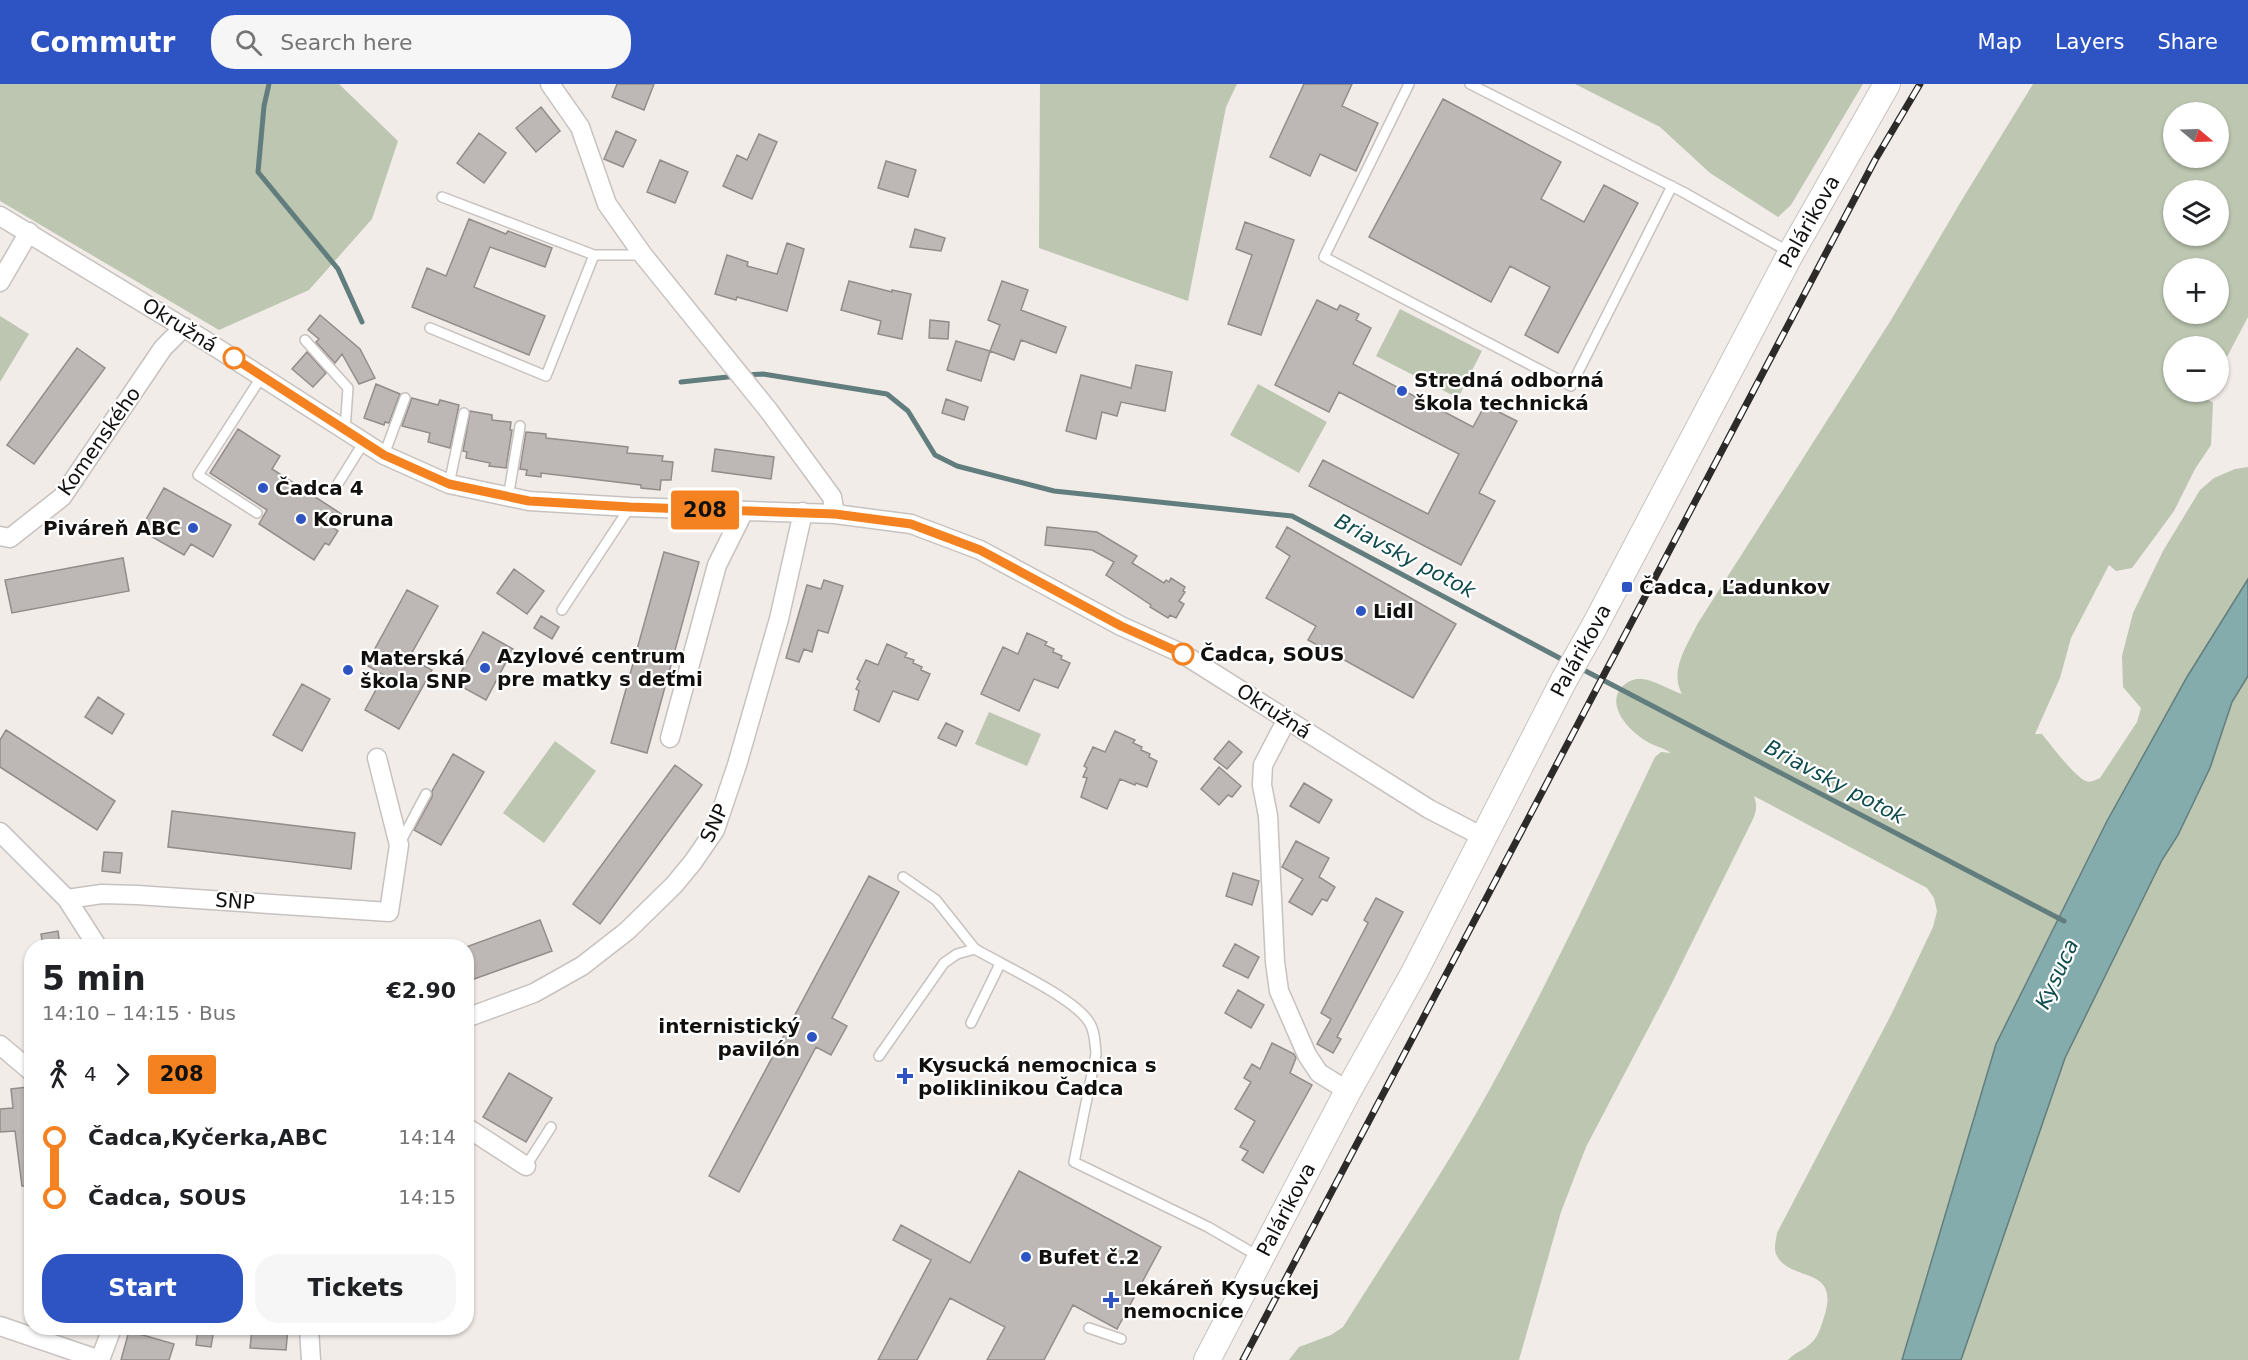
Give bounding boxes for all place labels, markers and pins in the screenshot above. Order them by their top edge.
unlabelled marker [223,347,245,369]
place label: Stredná odborná škola technická [1414,368,1604,415]
marker: Stredná odborná škola technická [1395,384,1409,398]
place label: Čadca 4 [275,476,364,500]
marker: Čadca 4 [256,481,270,495]
place label: Koruna [313,507,394,531]
marker: Koruna [294,512,308,526]
place label: Piváreň ABC [43,516,181,540]
marker: Piváreň ABC [186,521,200,535]
place label: Čadca, Ľadunkov [1639,575,1830,599]
marker: Čadca, Ľadunkov [1620,580,1634,594]
place label: Lidl [1373,599,1414,623]
marker: Lidl [1354,604,1368,618]
place label: Čadca, SOUS [1200,642,1344,666]
marker: Čadca, SOUS [1172,643,1194,665]
place label: Azylové centrum pre matky s deťmi [497,644,703,691]
place label: Materská škola SNP [360,646,472,693]
marker: Azylové centrum pre matky s deťmi [478,661,492,675]
marker: Materská škola SNP [341,663,355,677]
place label: internistický pavilón [658,1014,800,1061]
marker: internistický pavilón [805,1030,819,1044]
place label: Kysucká nemocnica s poliklinikou Čadca [918,1053,1157,1100]
marker: Kysucká nemocnica s poliklinikou Čadca [896,1067,914,1085]
place label: Bufet č.2 [1038,1245,1140,1269]
marker: Bufet č.2 [1019,1250,1033,1264]
place label: Lekáreň Kysuckej nemocnice [1123,1276,1319,1323]
marker: Lekáreň Kysuckej nemocnice [1104,1293,1118,1307]

